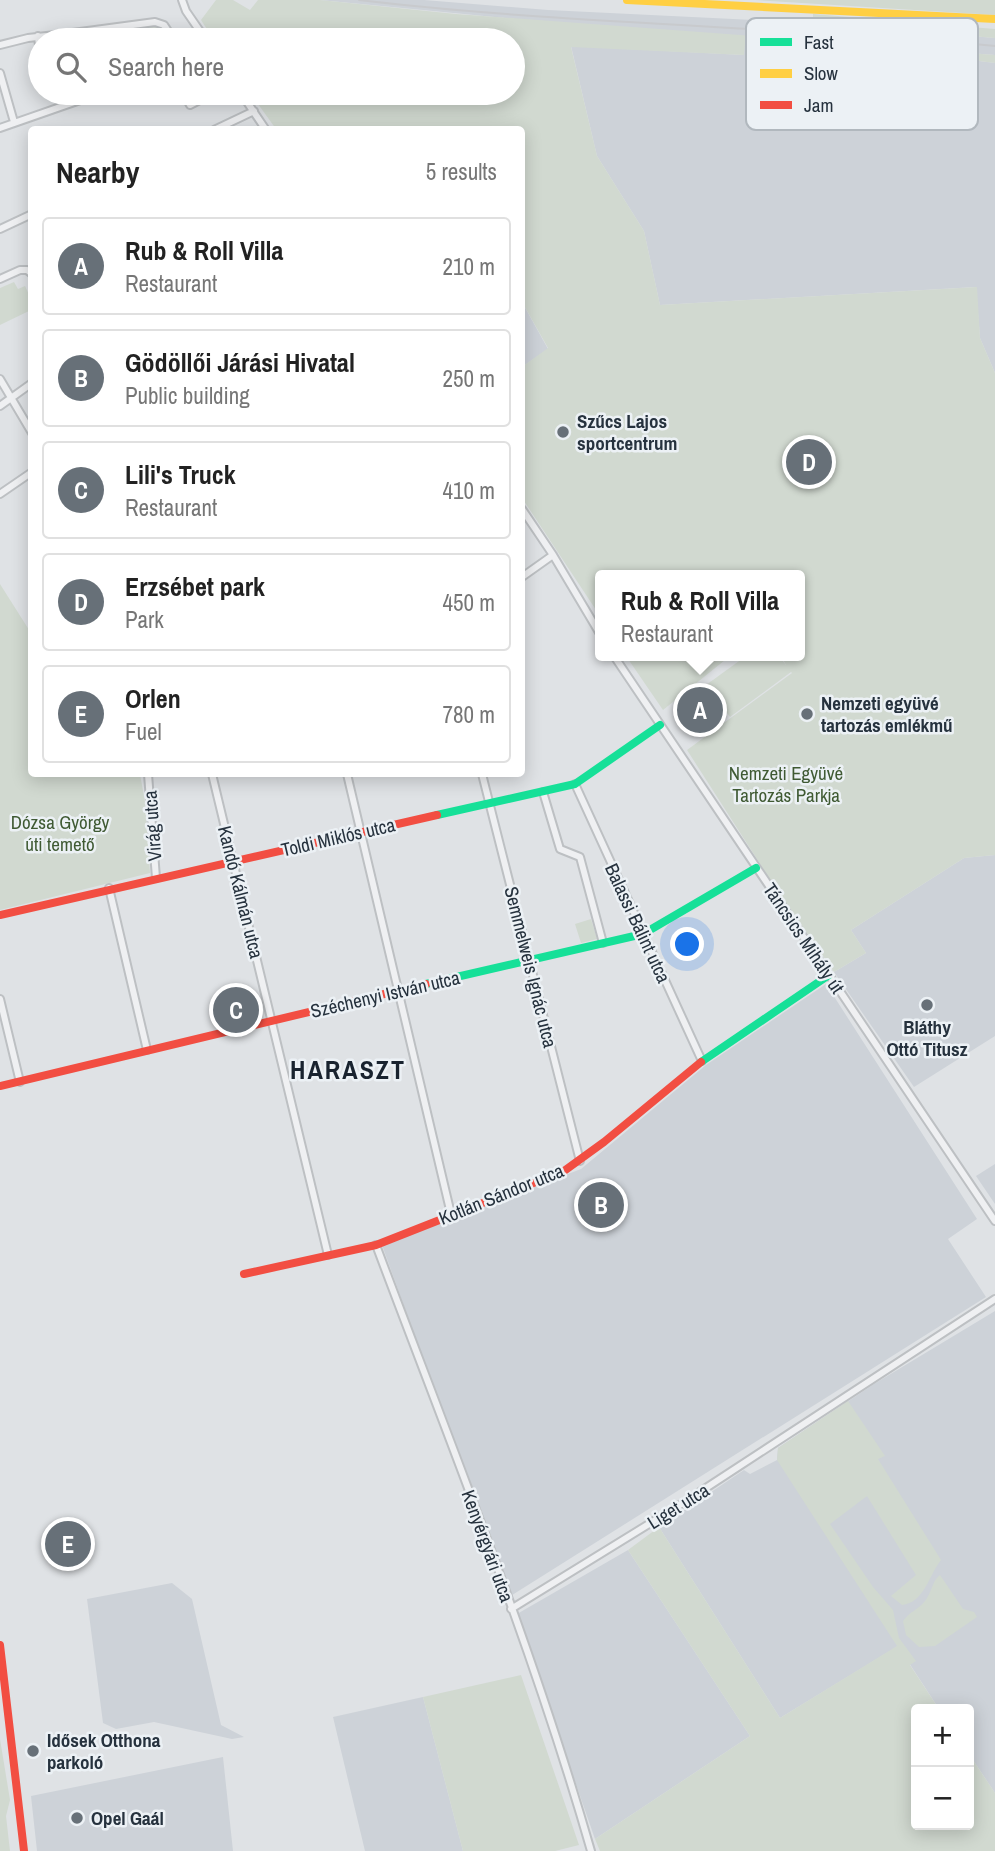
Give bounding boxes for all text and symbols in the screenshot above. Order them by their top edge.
legend [746,18,978,130]
search box [28,28,525,105]
text: Fast [804,29,834,55]
icon: search [52,48,90,86]
text: Search here [108,49,224,84]
text: Slow [804,60,839,86]
text: Jam [804,92,833,118]
text: Nearby [56,152,139,192]
text: 5 results [426,156,497,187]
text: Rub & Roll Villa [125,233,283,268]
text: A [74,251,88,282]
text: 210 m [443,251,495,282]
text: Restaurant [125,268,217,299]
text: Gödöllői Járási Hivatal [125,345,355,380]
text: B [74,363,88,394]
text: 250 m [443,363,495,394]
text: Public building [125,380,250,411]
place label: Szűcs Lajos sportcentrum [577,408,677,456]
marker: Szűcs Lajos sportcentrum [555,424,571,440]
pin: D [786,436,832,488]
text: Lili's Truck [125,457,236,492]
text: C [74,475,88,506]
text: 410 m [443,475,495,506]
text: Restaurant [125,492,217,523]
text: Erzsébet park [125,569,265,604]
popup [595,570,805,661]
text: Rub & Roll Villa [621,583,779,618]
text: D [74,587,88,618]
text: 450 m [443,587,495,618]
text: Park [125,604,164,635]
text: Restaurant [621,618,713,649]
text: Orlen [125,681,181,716]
pin: A [677,684,723,736]
place label: Nemzeti együvé tartozás emlékmű [821,690,953,738]
text: E [75,699,87,730]
text: 780 m [443,699,495,730]
marker: Nemzeti együvé tartozás emlékmű [799,706,815,722]
text: Fuel [125,716,162,747]
park label: Nemzeti Együvé Tartozás Parkja [729,760,843,808]
street label: Virág utca [137,789,167,862]
park label: Dózsa György úti temető [11,809,110,857]
street label: Toldi Miklós utca [279,811,398,863]
street label: Kandó Kálmán utca [212,823,270,961]
street label: Balassi Bálint utca [599,859,677,987]
street label: Táncsics Mihály út [757,877,851,999]
street label: Semmelweis Ignác utca [498,884,564,1051]
your location [670,927,704,961]
street label: Széchenyi István utca [308,964,463,1024]
pin: C [213,984,259,1036]
marker: Bláthy Ottó Titusz [919,997,935,1013]
place label: Bláthy Ottó Titusz [886,1014,968,1062]
district label: HARASZT [290,1052,406,1087]
street label: Kotlán Sándor utca [435,1157,568,1231]
pin: B [578,1179,624,1231]
street label: Liget utca [642,1477,714,1535]
street label: Kenyérgyári utca [456,1486,520,1606]
pin: E [45,1518,91,1570]
map controls [911,1704,974,1830]
button: + [911,1704,974,1767]
place label: Idősek Otthona parkoló [47,1727,161,1775]
marker: Idősek Otthona parkoló [25,1743,41,1759]
button: − [911,1767,974,1830]
place label: Opel Gaál [91,1805,164,1831]
marker: Opel Gaál [69,1810,85,1826]

